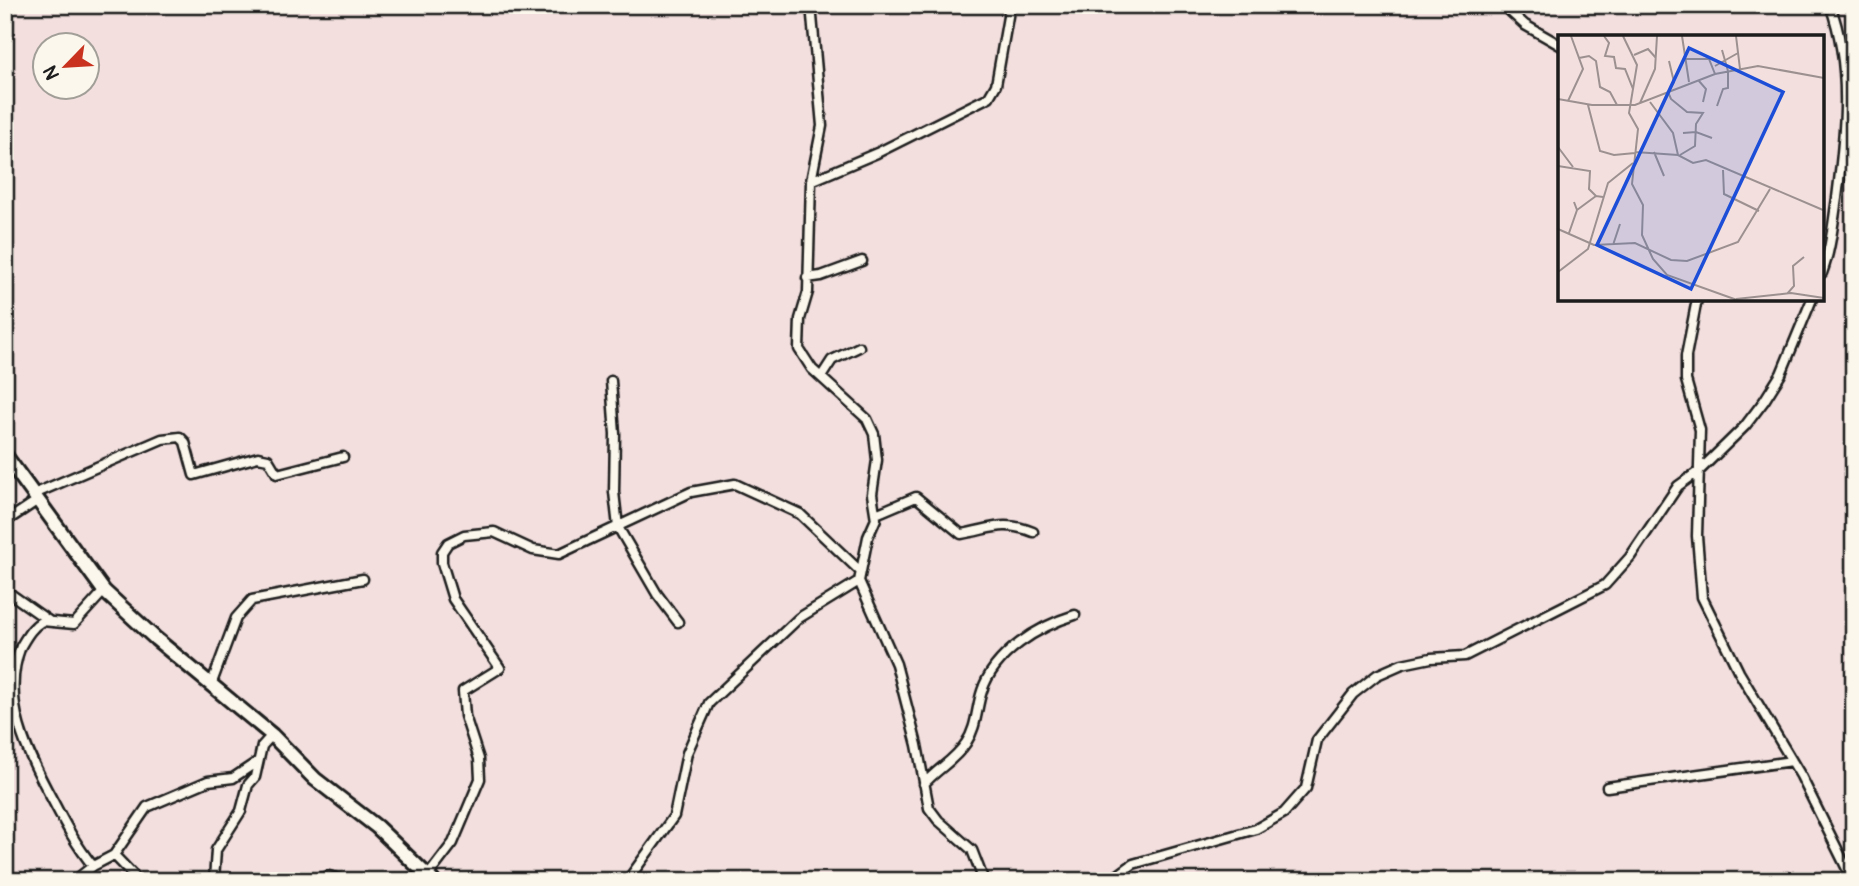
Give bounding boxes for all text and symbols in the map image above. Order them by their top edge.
north arrow [32,32,102,102]
inset map [1558,35,1824,301]
text: N [38,62,65,84]

